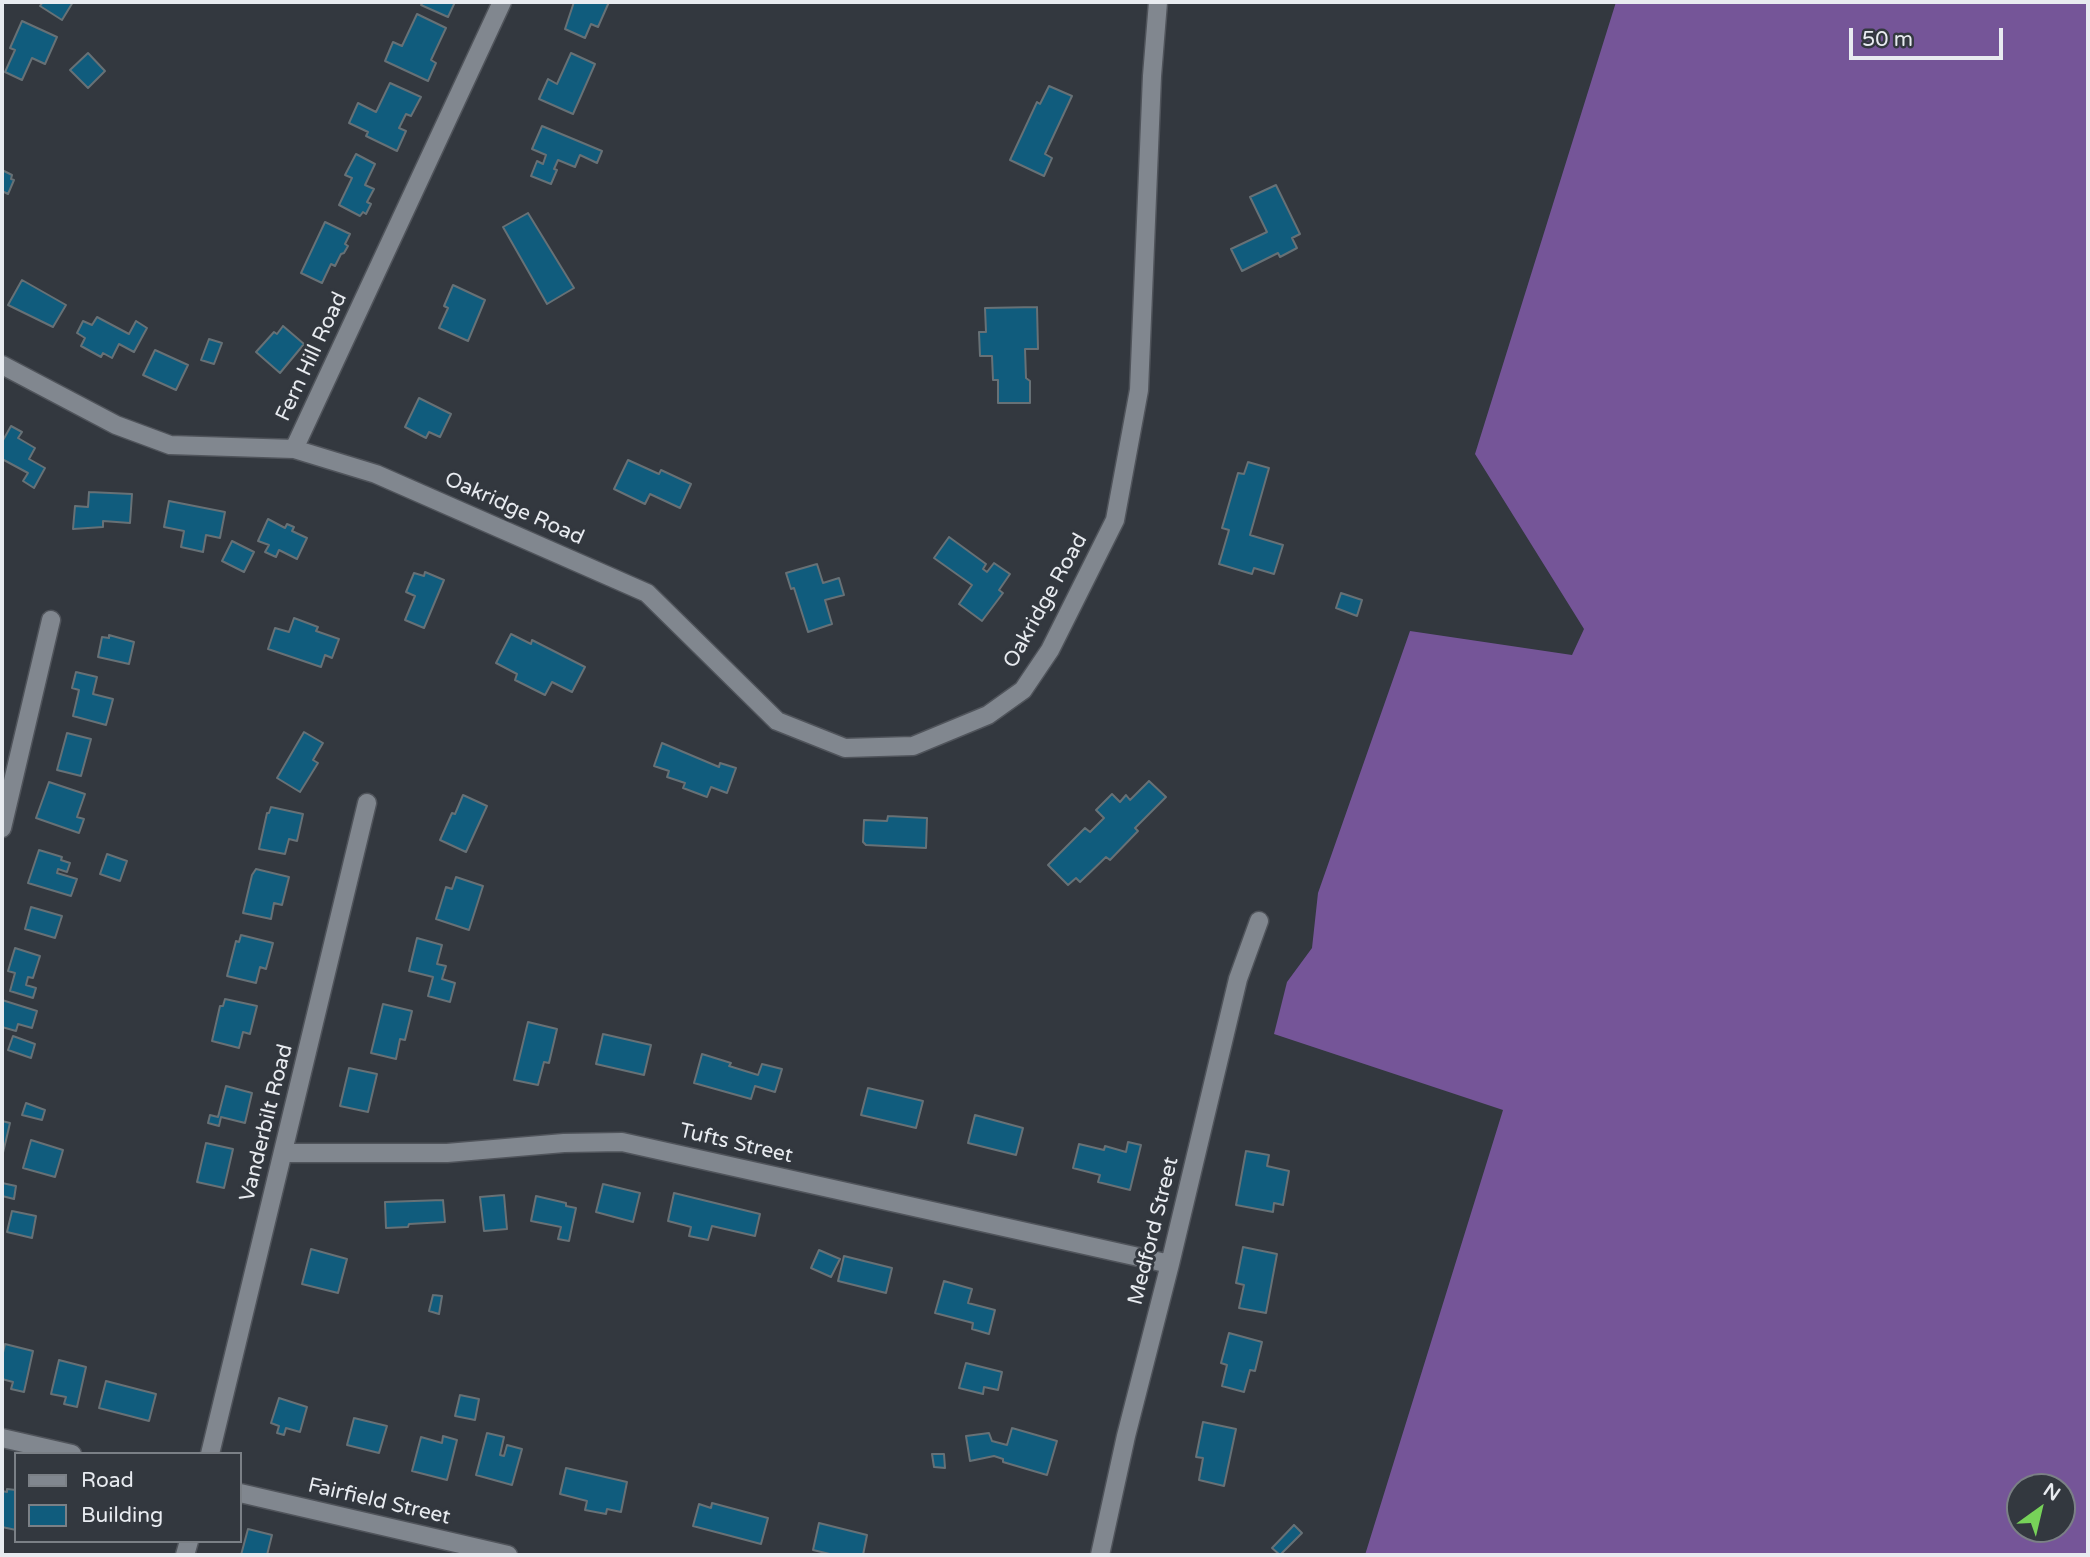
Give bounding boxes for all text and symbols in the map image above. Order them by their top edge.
scale bar [1852,14,2006,58]
text: 50 m [1862,27,1913,52]
street label: Fern Hill Road [271,288,353,426]
street label: Oakridge Road [440,467,588,551]
street label: Oakridge Road [999,529,1093,673]
street label: Vanderbilt Road [235,1042,299,1204]
street label: Tufts Street [677,1119,795,1169]
street label: Medford Street [1123,1154,1185,1308]
legend [14,1452,242,1543]
text: Road [81,1468,134,1493]
street label: Fairfield Street [305,1473,453,1531]
north arrow [2006,1473,2076,1543]
text: N [2039,1479,2064,1506]
text: Building [81,1503,163,1528]

